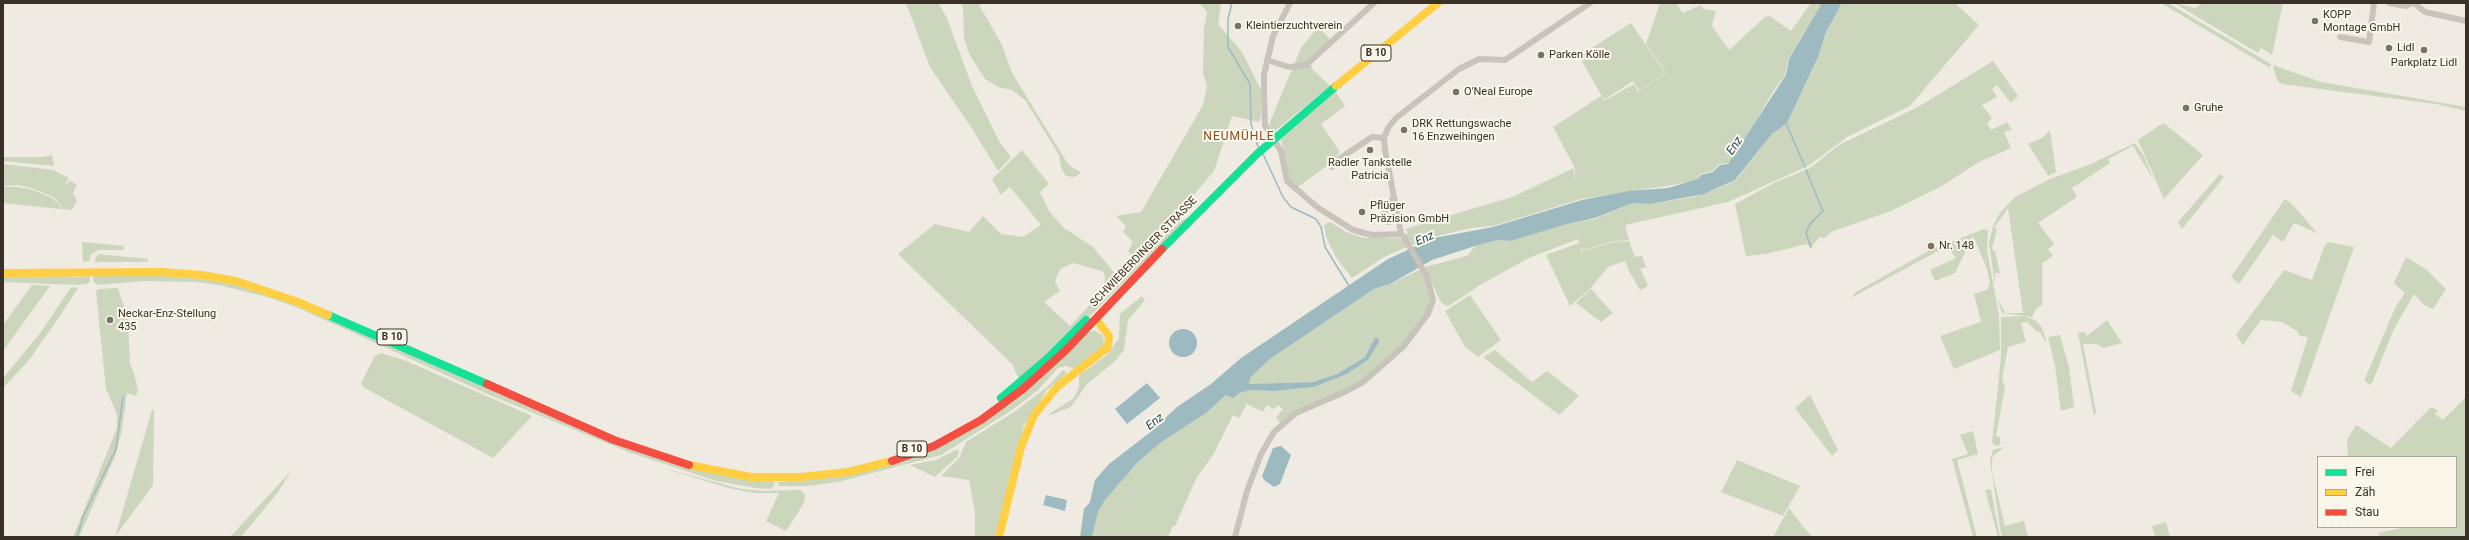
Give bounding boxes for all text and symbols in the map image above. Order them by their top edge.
place label: KOPP Montage GmbH [2323,8,2400,34]
marker: KOPP Montage GmbH [2310,16,2320,26]
place label: Kleintierzuchtverein [1246,19,1342,33]
marker: Kleintierzuchtverein [1233,21,1243,31]
place label: Lidl [2397,41,2414,55]
marker: Lidl [2384,43,2394,53]
road number: B 10 [1361,45,1391,61]
marker: Parkplatz Lidl [2419,45,2429,55]
place label: Parken Kölle [1549,48,1610,62]
marker: Parken Kölle [1536,50,1546,60]
place label: Parkplatz Lidl [2391,56,2457,70]
place label: O'Neal Europe [1464,85,1533,99]
marker: O'Neal Europe [1451,87,1461,97]
place label: Gruhe [2194,101,2223,115]
marker: Gruhe [2181,103,2191,113]
place label: DRK Rettungswache 16 Enzweihingen [1412,117,1511,143]
marker: DRK Rettungswache 16 Enzweihingen [1399,125,1409,135]
district label: NEUMÜHLE [1203,130,1275,144]
water label: Enz [1724,134,1746,158]
marker: Radler Tankstelle Patricia [1365,145,1375,155]
place label: Radler Tankstelle Patricia [1328,156,1412,182]
street label: SCHWIEBERDINGER STRASSE [1088,194,1200,310]
place label: Pflüger Präzision GmbH [1370,199,1449,225]
marker: Pflüger Präzision GmbH [1357,207,1367,217]
water label: Enz [1413,229,1437,249]
place label: Nr. 148 [1939,239,1974,253]
marker: Nr. 148 [1926,241,1936,251]
place label: Neckar-Enz-Stellung 435 [118,307,216,333]
marker: Neckar-Enz-Stellung 435 [105,315,115,325]
road number: B 10 [377,329,407,345]
water label: Enz [1143,411,1167,433]
road number: B 10 [897,441,927,457]
legend [2317,456,2457,528]
text: Frei [2355,465,2375,479]
text: Zäh [2355,485,2375,499]
text: Stau [2355,505,2379,519]

